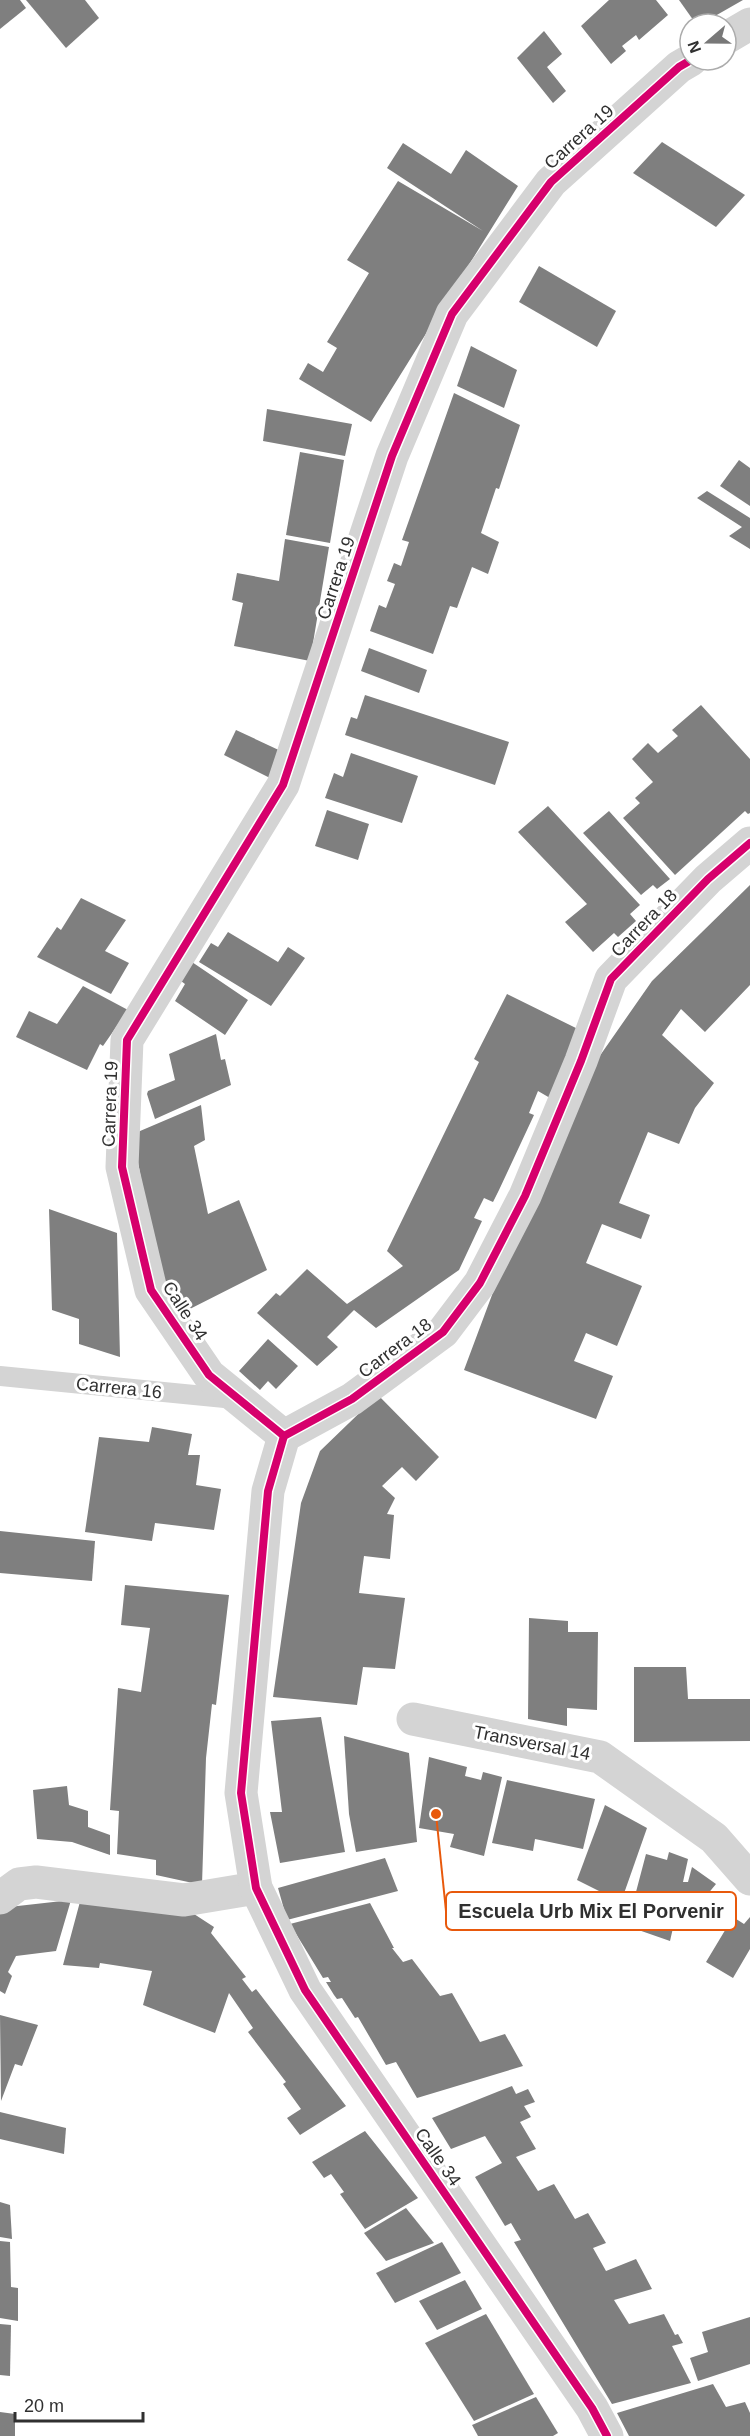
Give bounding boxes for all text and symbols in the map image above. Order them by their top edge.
north arrow [678,12,738,72]
text: N [684,39,704,55]
street label: Carrera 19 [540,101,618,173]
street label: Carrera 19 [313,534,359,622]
street label: Carrera 18 [607,885,681,961]
street label: Carrera 19 [99,1061,121,1147]
street label: Calle 34 [159,1278,211,1344]
street label: Carrera 18 [355,1314,435,1382]
street label: Carrera 16 [75,1374,163,1402]
street label: Transversal 14 [472,1722,592,1764]
callout: Escuela Urb Mix El Porvenir [446,1892,736,1930]
text: Escuela Urb Mix El Porvenir [458,1900,724,1922]
street label: Calle 34 [411,2124,465,2190]
scale bar [15,2385,142,2423]
text: 20 m [24,2396,64,2416]

